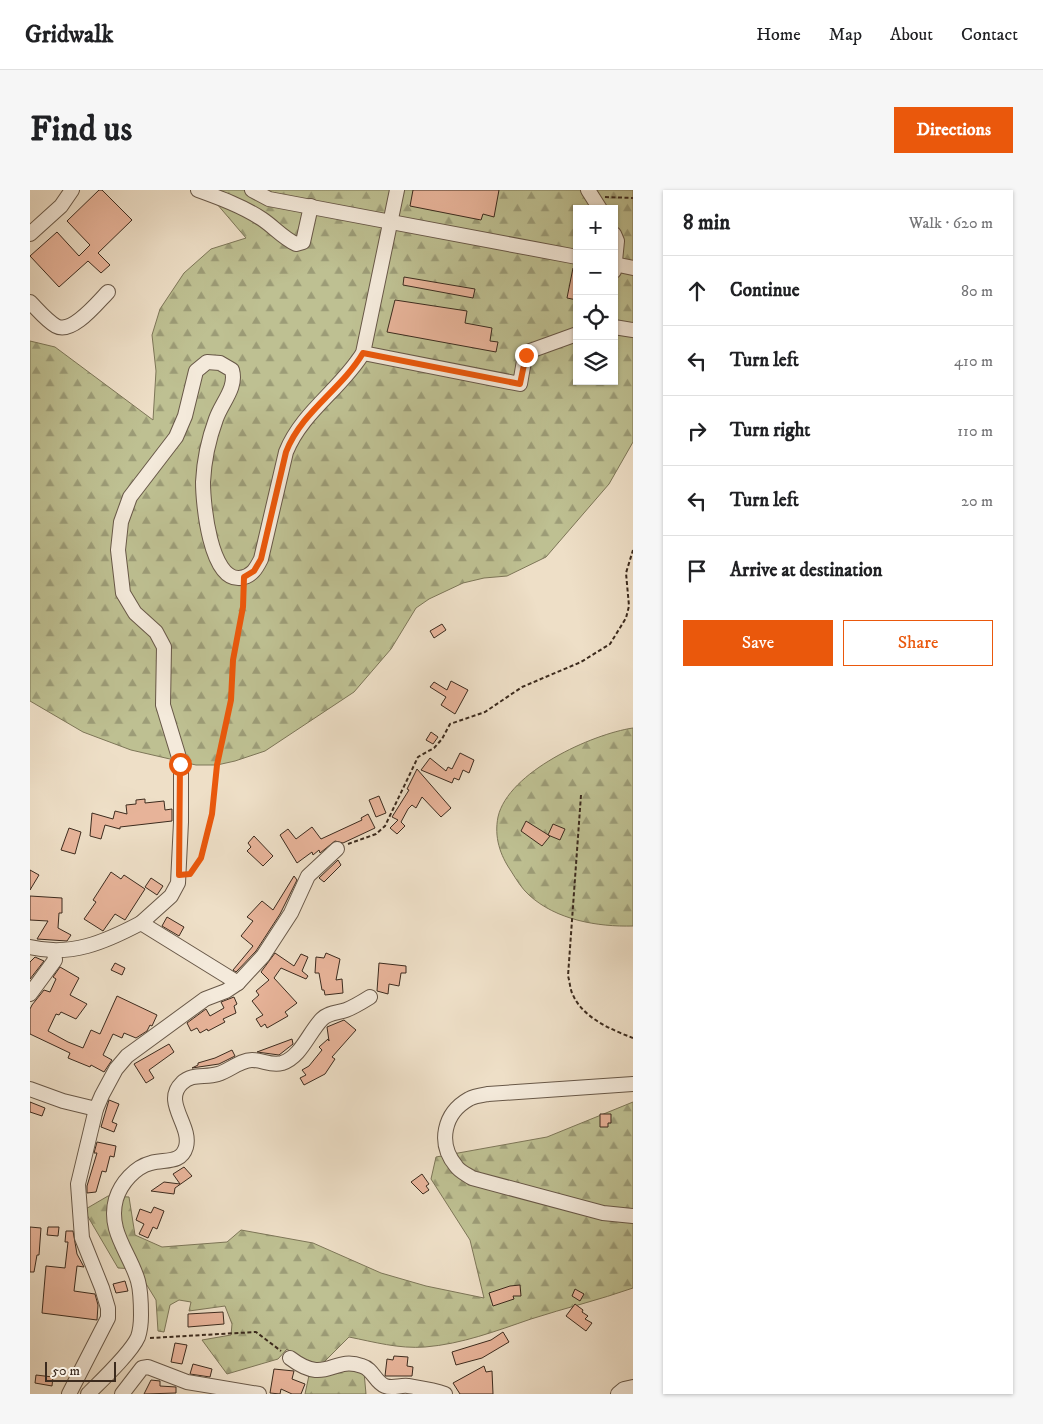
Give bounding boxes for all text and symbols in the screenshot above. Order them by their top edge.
text: Gridwalk [25,20,113,50]
text: Home [756,24,801,46]
text: Map [829,24,862,46]
text: About [890,24,933,46]
text: Contact [961,24,1018,46]
button: Directions [894,107,1013,153]
text: Find us [30,108,132,152]
map controls [573,205,618,385]
button: + [573,205,618,250]
text: 8 min [683,210,730,236]
text: Walk · 620 m [909,213,993,233]
button: − [573,250,618,295]
icon: ahead [683,277,711,305]
text: Continue [730,279,800,302]
text: 80 m [961,281,993,301]
button: locate [573,295,618,340]
button: layers [573,340,618,385]
route end [515,344,538,367]
icon: left [683,347,711,375]
text: Turn left [730,349,799,372]
text: 410 m [954,351,993,371]
icon: right [683,417,711,445]
text: Turn right [730,419,810,442]
text: 110 m [957,421,993,441]
icon: left [683,487,711,515]
text: Turn left [730,489,799,512]
text: 20 m [961,491,993,511]
icon: arrive [683,557,711,585]
text: Arrive at destination [730,559,882,582]
button: Save [683,620,833,666]
button: Share [843,620,993,666]
route start [169,753,192,776]
scale bar [45,1359,116,1382]
text: 50 m [52,1362,80,1380]

